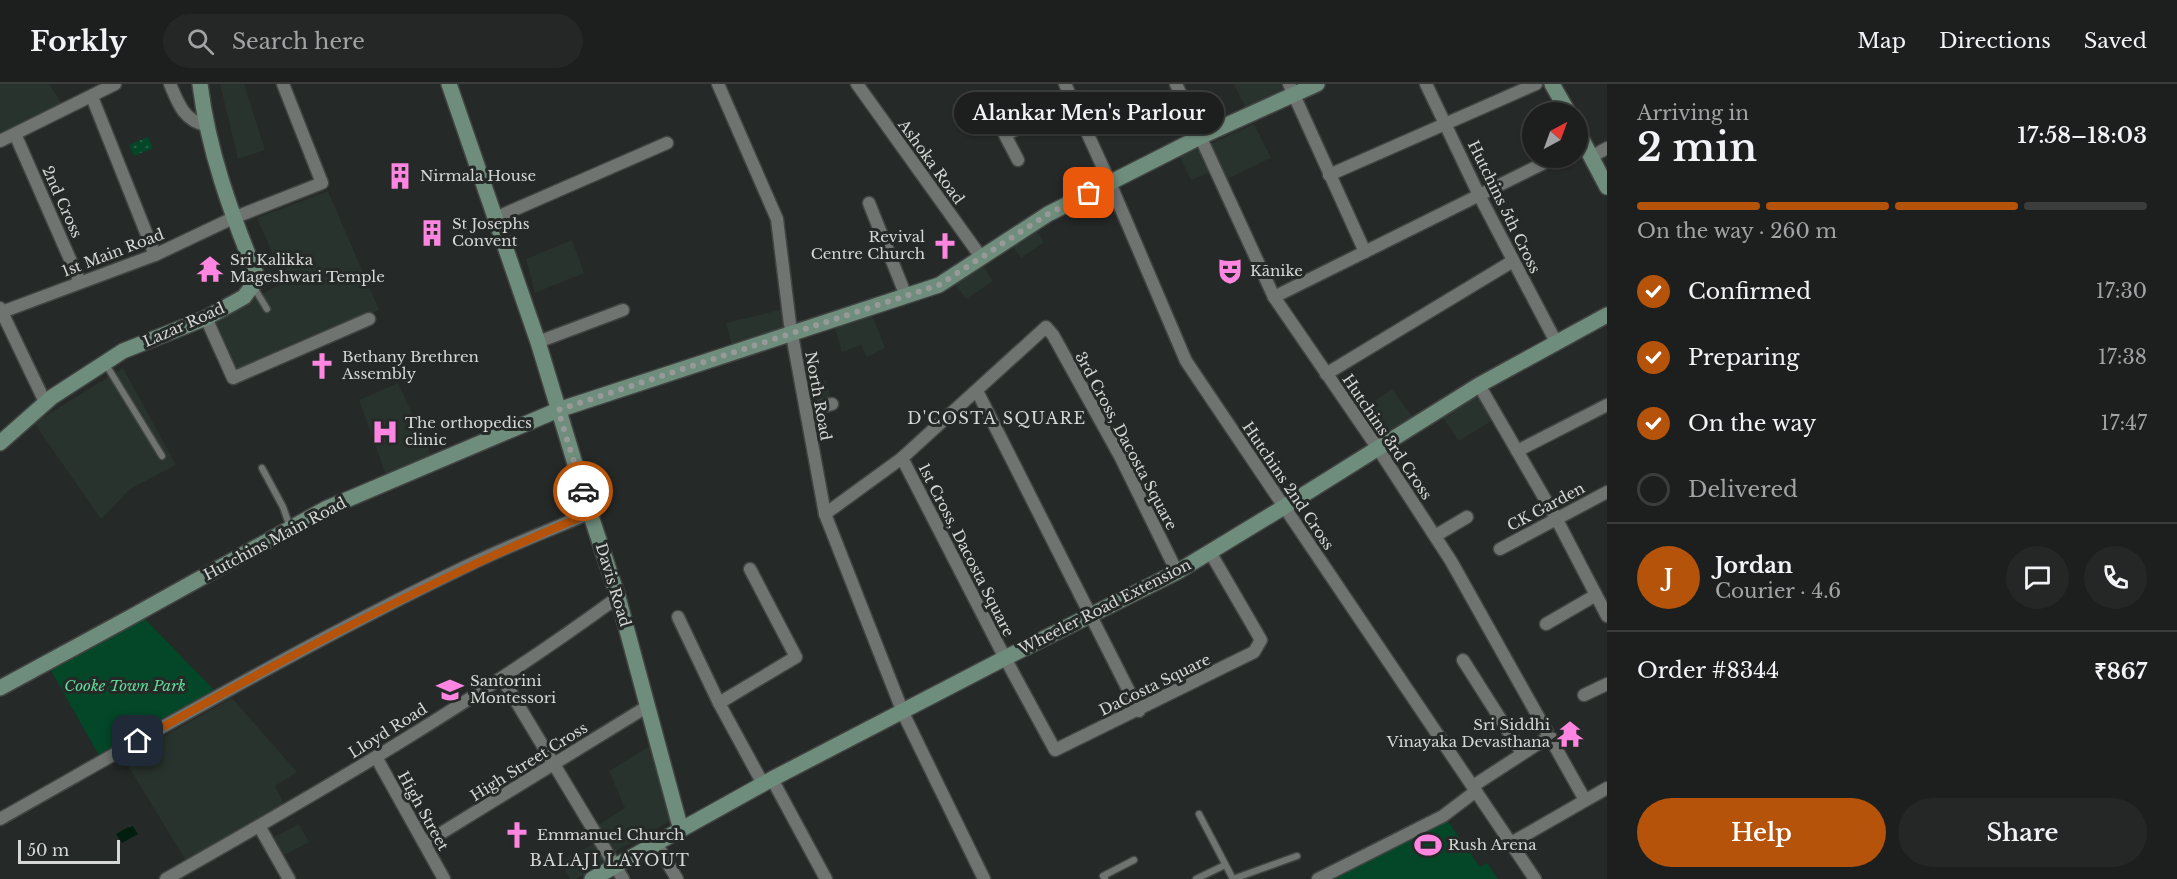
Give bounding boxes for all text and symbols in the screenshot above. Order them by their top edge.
search box [163,14,583,68]
text: Forkly [30,24,127,59]
icon: search [184,25,217,58]
text: Search here [232,28,365,55]
text: Map [1857,28,1906,54]
text: Directions [1939,28,2051,54]
text: Saved [2084,28,2147,54]
callout: Alankar Men's Parlour [954,91,1224,133]
text: Alankar Men's Parlour [973,101,1205,125]
text: Arriving in [1637,101,1749,125]
north arrow [1522,102,1588,168]
map controls [1522,102,1588,168]
street label: Ashoka Road [894,115,969,208]
text: 17:58–18:03 [2017,122,2147,149]
text: 2 min [1637,123,1757,172]
street label: Hutchins 5th Cross [1464,137,1545,276]
building icon: Nirmala House [385,161,415,191]
street label: 2nd Cross [38,163,87,241]
place label: Nirmala House [420,166,536,185]
pin [1063,167,1114,218]
icon: bag [1072,176,1105,209]
place label: St Josephs Convent [452,214,530,250]
building icon: St Josephs Convent [417,218,447,248]
text: On the way · 260 m [1637,219,1837,243]
street label: 1st Main Road [59,224,167,281]
place label: Revival Centre Church [811,227,925,263]
church icon: Revival Centre Church [930,231,960,261]
place label: Sri Kalikka Mageshwari Temple [230,250,385,286]
temple icon: Sri Kalikka Mageshwari Temple [195,254,225,284]
theatre icon: Kānike [1215,256,1245,286]
place label: Kānike [1250,261,1303,280]
icon: check [1637,275,1670,308]
text: Confirmed [1688,278,1811,305]
text: 17:30 [2096,279,2147,303]
street label: Lazar Road [140,298,227,351]
icon: check [1637,341,1670,374]
text: Preparing [1688,344,1799,371]
text: 17:38 [2098,345,2147,369]
place label: Bethany Brethren Assembly [341,347,479,383]
street label: 3rd Cross, Dacosta Square [1071,348,1182,533]
street label: North Road [801,350,836,442]
church icon: Bethany Brethren Assembly [307,351,337,381]
street label: Hutchins 3rd Cross [1338,370,1437,503]
icon: check [1637,407,1670,440]
district label: D'COSTA SQUARE [907,408,1087,428]
text: On the way [1688,410,1816,437]
text: 17:47 [2101,411,2147,435]
place label: The orthopedics clinic [405,413,532,449]
hospital icon: The orthopedics clinic [370,417,400,447]
street label: Hutchins 2nd Cross [1238,418,1339,554]
street label: 1st Cross, Dacosta Square [914,460,1018,640]
courier [553,461,613,521]
icon: car [567,475,600,508]
text: Delivered [1688,476,1798,503]
street label: CK Garden [1504,478,1588,535]
street label: Hutchins Main Road [200,493,349,584]
street label: Davis Road [592,541,635,629]
button: chat [2006,546,2069,609]
button: phone [2084,546,2147,609]
text: Jordan [1715,552,1793,579]
street label: Wheeler Road Extension [1015,555,1194,659]
text: J [1664,564,1673,591]
text: Courier · 4.6 [1715,579,1841,603]
street label: DaCosta Square [1096,649,1214,720]
text: Order #8344 [1637,657,1779,684]
text: ₹867 [2094,658,2147,685]
place label: Santorini Montessori [470,671,556,707]
school or university icon: Santorini Montessori [435,675,465,705]
park label: Cooke Town Park [64,676,186,695]
street label: Lloyd Road [345,699,430,762]
pin [112,715,163,766]
place label: Sri Siddhi Vinayaka Devasthana [1386,715,1551,751]
street label: High Street Cross [467,718,591,805]
temple icon: Sri Siddhi Vinayaka Devasthana [1555,719,1585,749]
icon: home [121,724,154,757]
street label: High Street [394,768,453,854]
button: Help [1637,798,1886,867]
button: Share [1898,798,2147,867]
church icon: Emmanuel Church [502,820,532,850]
place label: Emmanuel Church [537,825,684,844]
sports icon: Rush Arena [1413,830,1443,860]
place label: Rush Arena [1448,835,1537,854]
scale bar [18,837,120,864]
text: 50 m [27,840,69,860]
district label: BALAJI LAYOUT [530,850,690,870]

